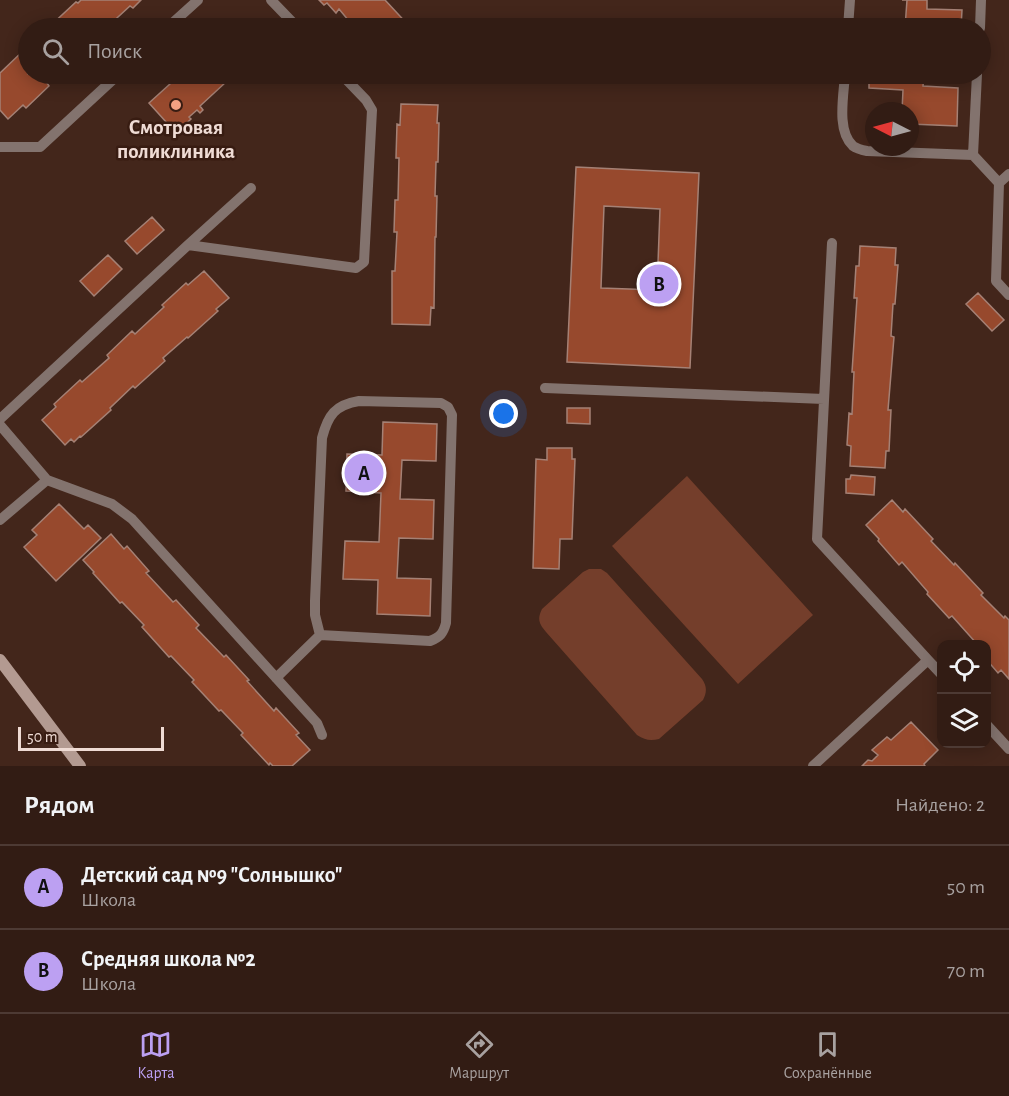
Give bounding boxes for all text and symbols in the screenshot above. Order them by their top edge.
search box [18,18,991,84]
icon: search [39,35,72,68]
text: Поиск [87,40,142,62]
marker: Смотровая поликлиника [169,98,183,112]
north arrow [865,102,919,156]
place label: Смотровая поликлиника [117,117,235,162]
pin: B [640,262,678,306]
your location [489,399,518,428]
pin: A [344,450,384,496]
map controls [937,640,991,748]
button: locate [937,640,991,694]
button: layers [937,694,991,748]
scale bar [18,724,164,752]
text: 50 m [27,729,58,745]
text: Рядом [24,792,95,818]
text: Найдено: 2 [895,795,985,815]
text: Детский сад №9 "Солнышко" [81,864,343,886]
text: A [38,877,50,897]
text: 50 m [947,877,985,897]
text: Школа [81,890,136,910]
text: Средняя школа №2 [81,948,256,970]
text: B [38,961,49,981]
text: 70 m [947,961,985,981]
text: Школа [81,974,136,994]
tab: Карта [137,1028,175,1083]
tab: Маршрут [449,1028,509,1083]
tab: Сохранённые [783,1028,872,1083]

